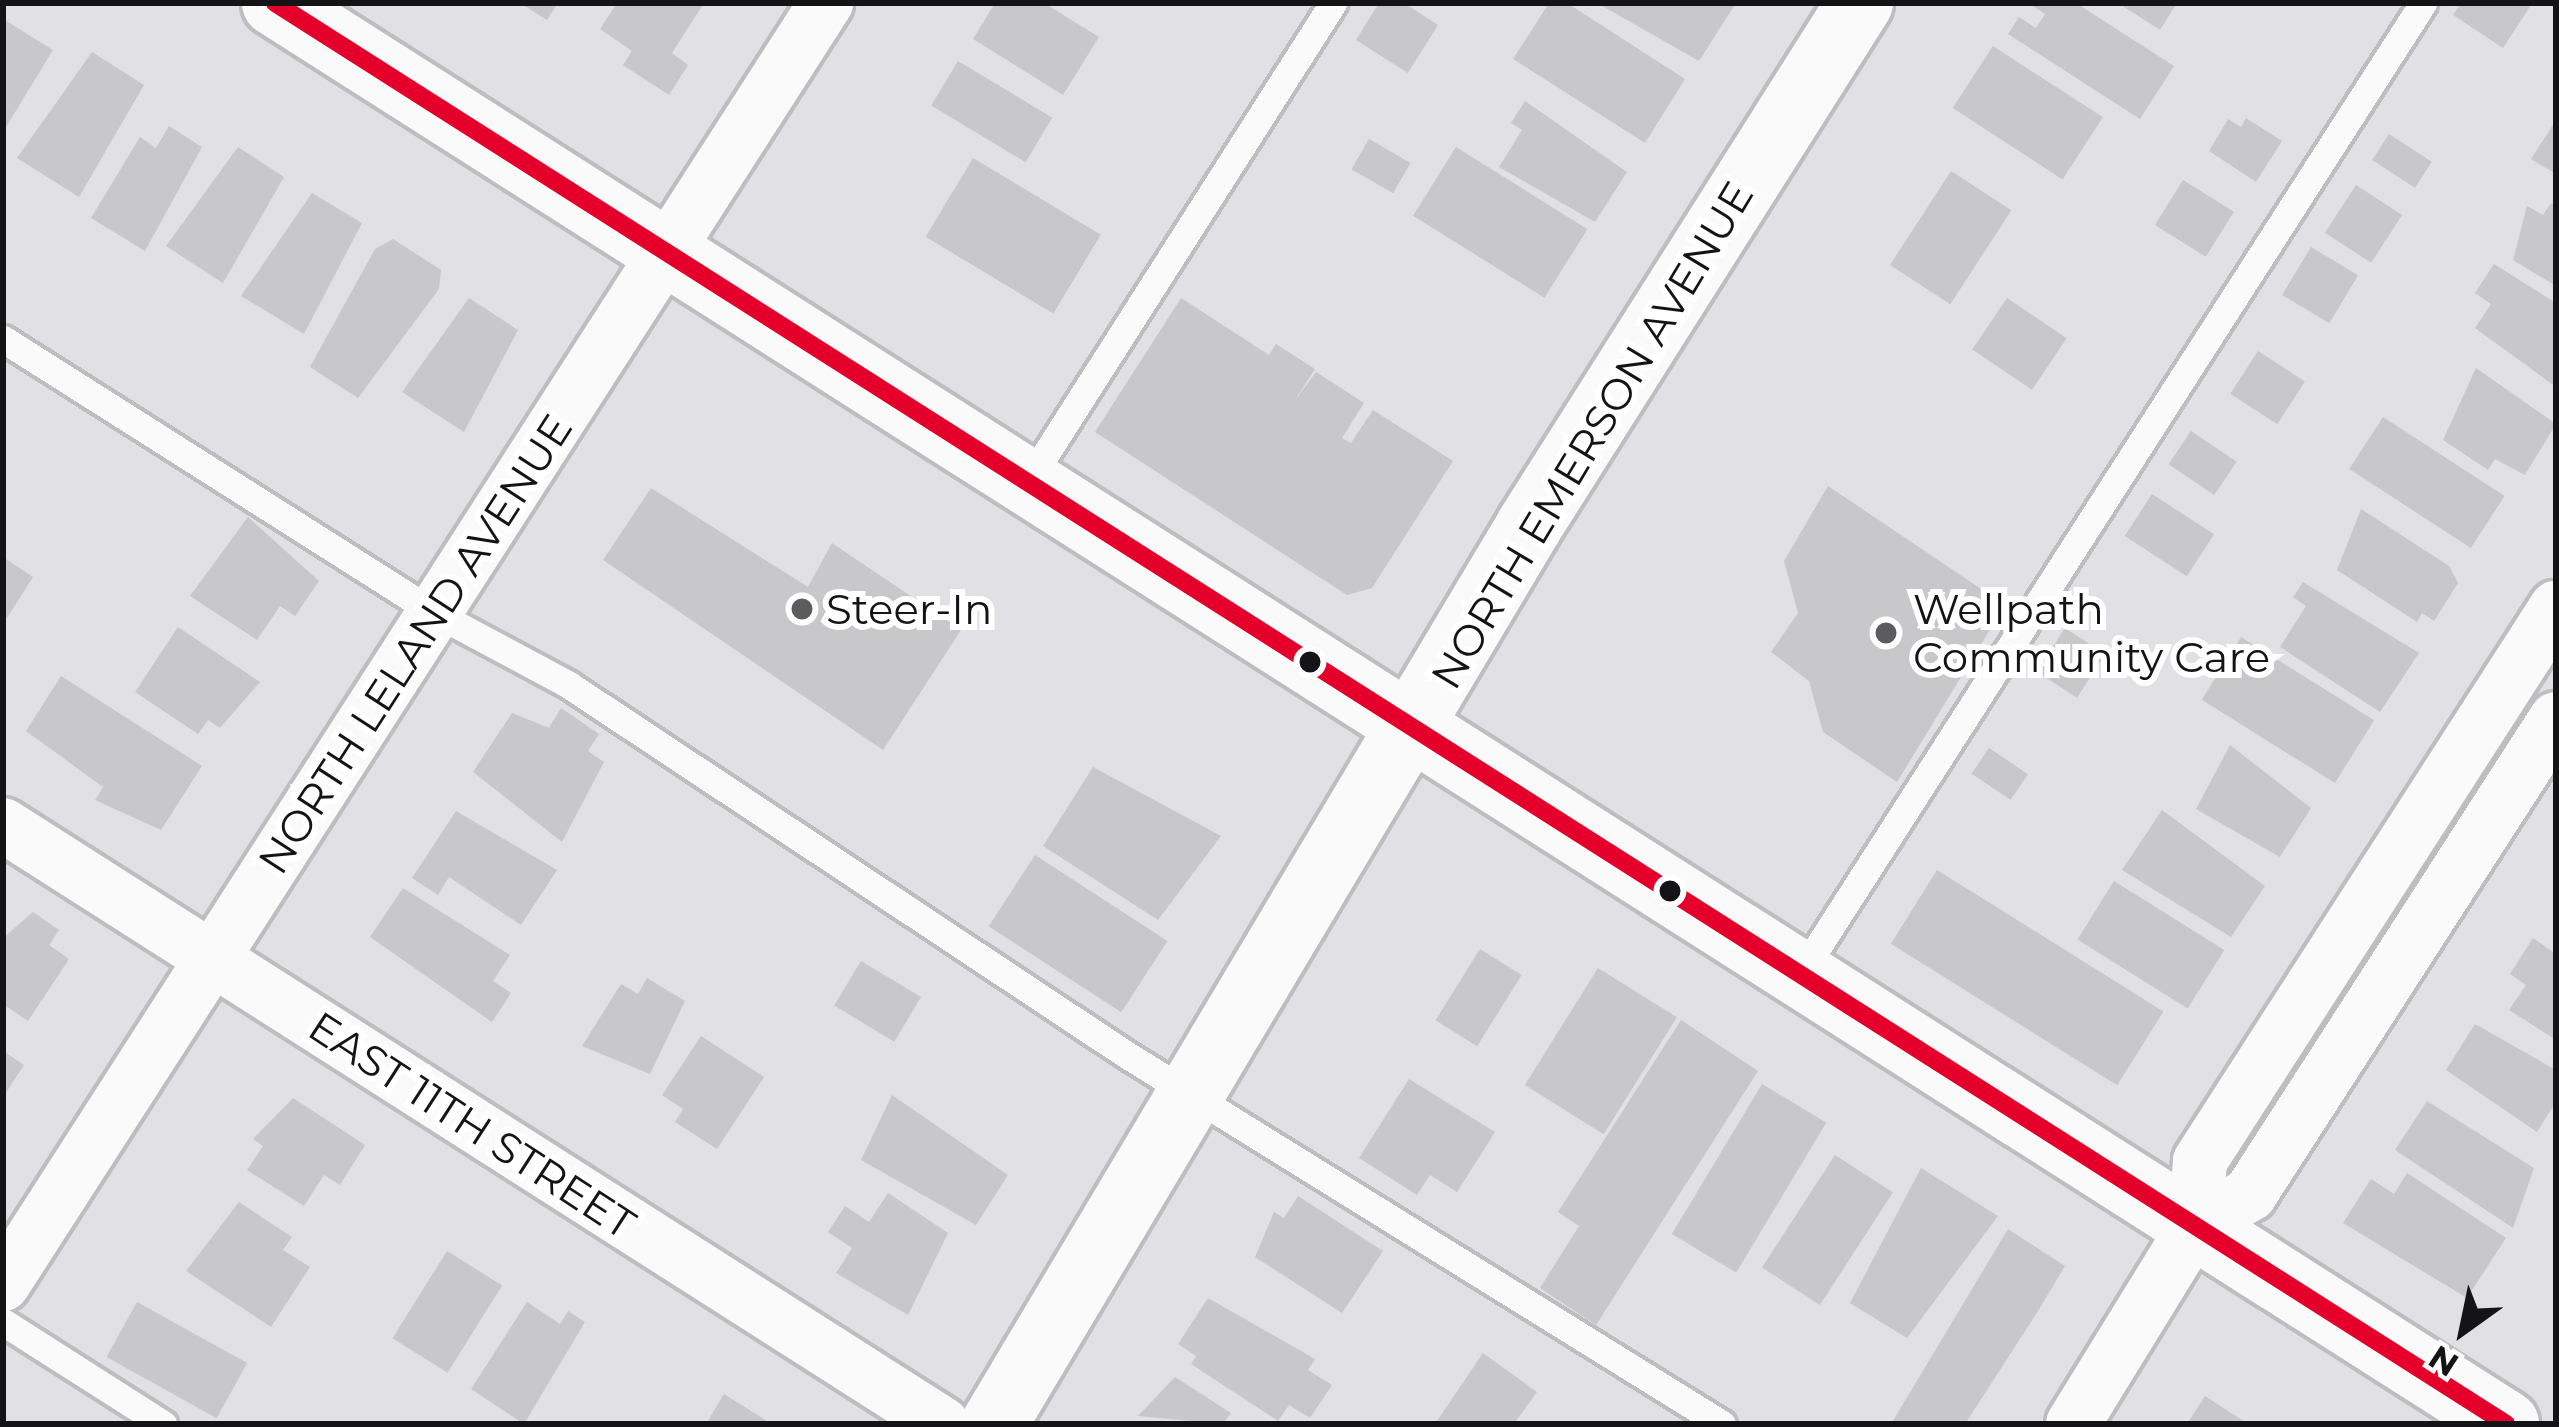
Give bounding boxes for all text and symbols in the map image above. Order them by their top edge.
street label: NORTH EMERSON AVENUE [1420,172,1764,698]
street label: NORTH LELAND AVENUE [248,405,582,883]
place label: Steer-In [826,584,992,634]
place label: Wellpath Community Care [1913,584,2270,682]
marker: Steer-In [789,596,815,622]
marker: Wellpath Community Care [1870,617,1902,649]
unlabelled marker [1299,651,1321,673]
unlabelled marker [1659,880,1681,902]
street label: EAST 11TH STREET [300,1001,644,1249]
north arrow [2403,1271,2523,1391]
text: N [2421,1337,2465,1385]

